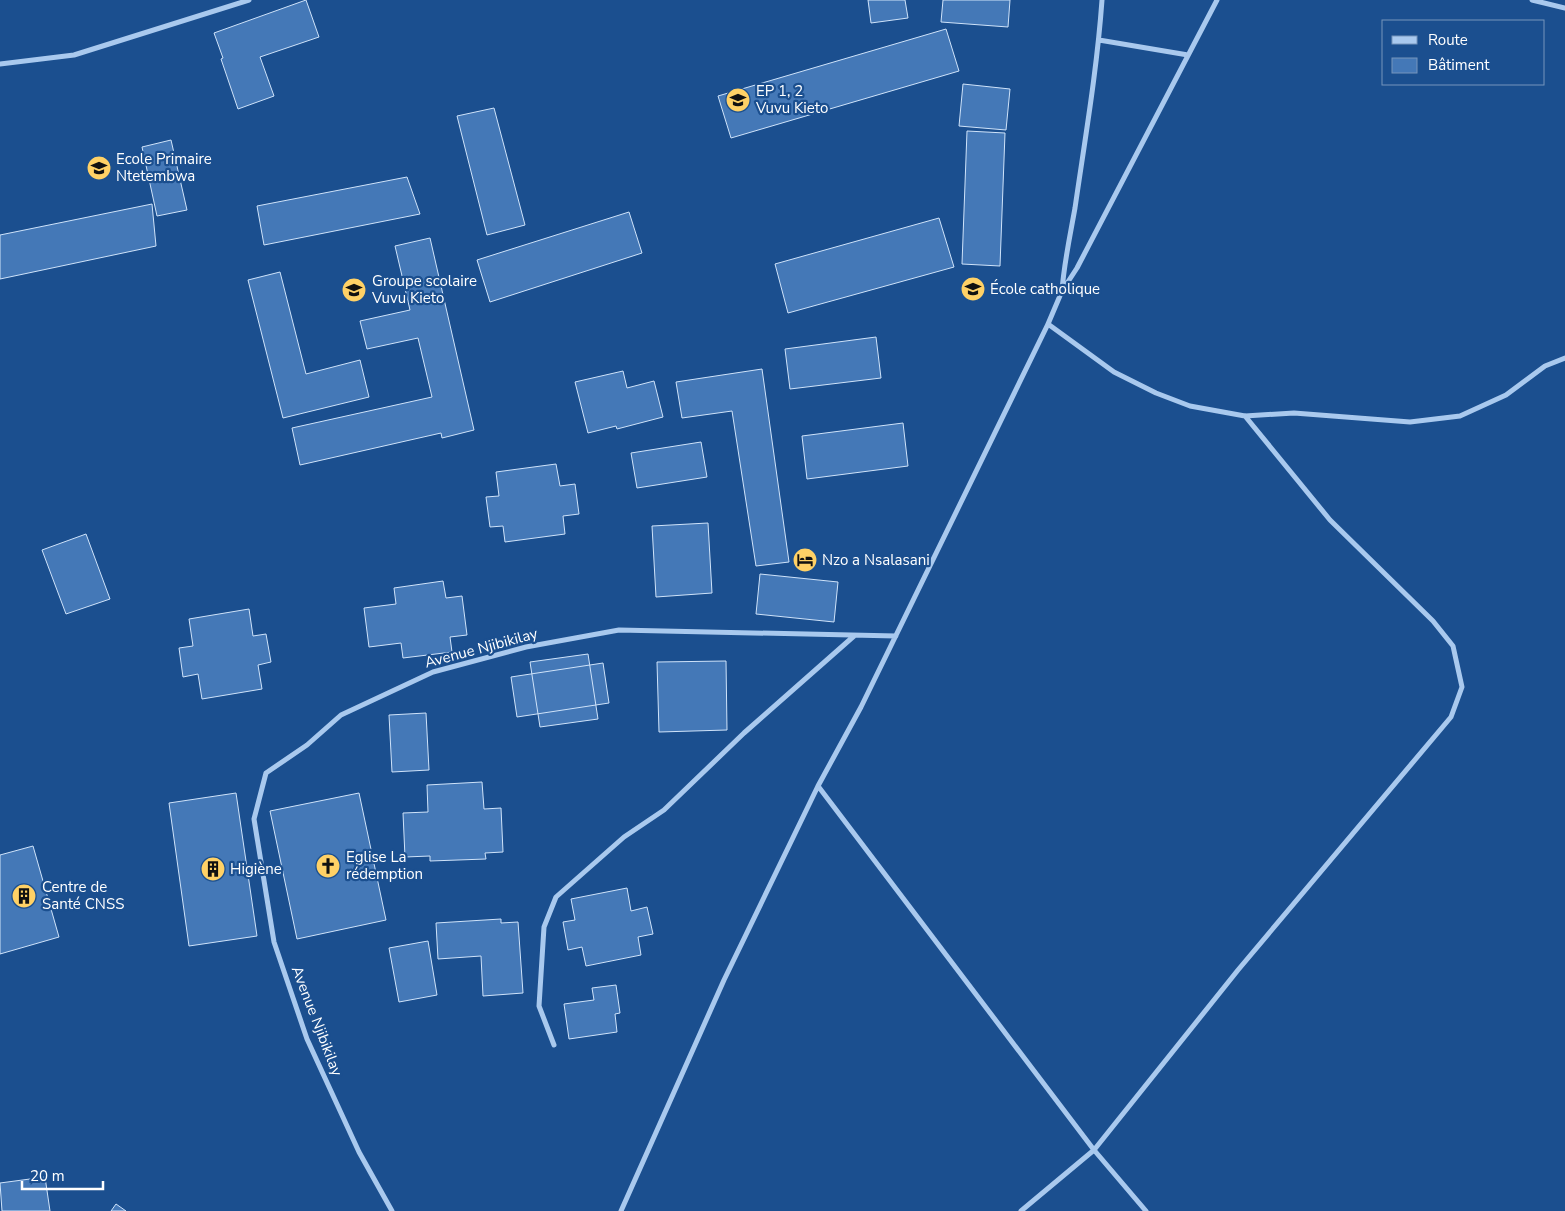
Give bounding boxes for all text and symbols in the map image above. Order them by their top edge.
legend [1382,20,1545,85]
text: Route [1428,30,1468,50]
text: Bâtiment [1428,55,1490,75]
place label: EP 1, 2 Vuvu Kieto [755,81,828,118]
school or university icon: EP 1, 2 Vuvu Kieto [725,87,751,113]
place label: Ecole Primaire Ntetembwa [116,149,212,186]
school or university icon: Ecole Primaire Ntetembwa [86,155,112,181]
place label: Groupe scolaire Vuvu Kieto [371,271,477,308]
school or university icon: École catholique [960,276,986,302]
school or university icon: Groupe scolaire Vuvu Kieto [341,277,367,303]
place label: École catholique [990,279,1100,299]
hotel icon: Nzo a Nsalasani [792,547,818,573]
place label: Nzo a Nsalasani [822,550,930,570]
street label: Avenue Njibikilay [422,623,540,673]
place label: Eglise La rédemption [346,847,423,884]
church icon: Eglise La rédemption [315,853,341,879]
building icon: Higiène [200,856,226,882]
place label: Higiène [230,859,282,879]
place label: Centre de Santé CNSS [42,877,124,914]
building icon: Centre de Santé CNSS [11,883,37,909]
street label: Avenue Njibikilay [287,963,347,1079]
scale bar [22,1158,104,1190]
text: 20 m [30,1166,65,1186]

